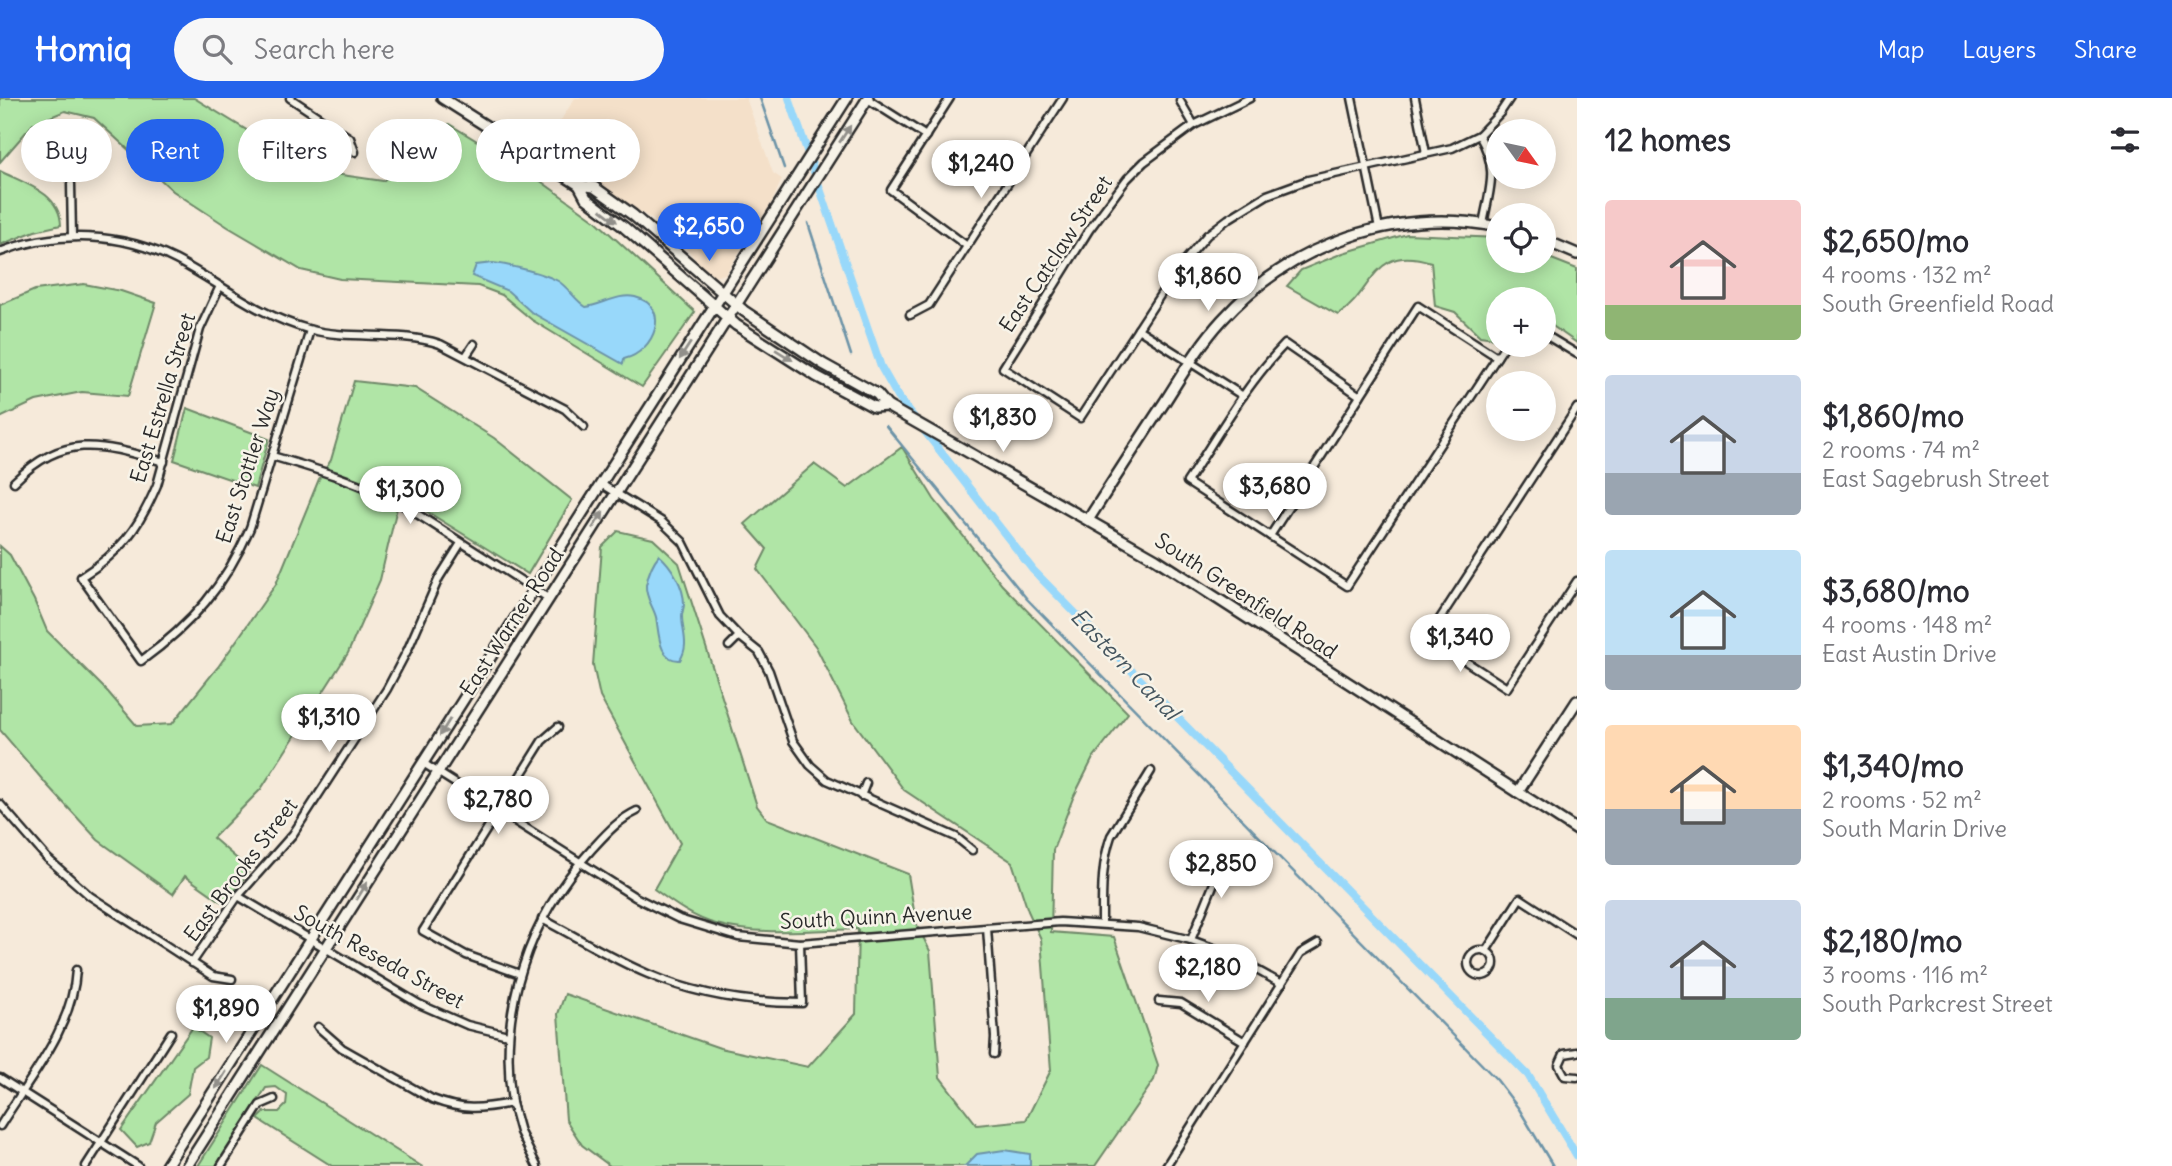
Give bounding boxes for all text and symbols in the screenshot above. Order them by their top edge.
search box [174,18,664,81]
text: Homiq [35,28,132,70]
icon: search [198,30,236,68]
text: Search here [254,33,395,66]
text: Map [1878,34,1924,64]
text: Layers [1962,34,2036,64]
text: Share [2074,34,2137,64]
chip: Buy [21,119,112,182]
chip: Rent [126,119,224,182]
chip: Filters [238,119,352,182]
chip: New [366,119,462,182]
chip: Apartment [476,119,640,182]
north arrow [1486,119,1556,189]
map controls [1486,119,1556,441]
text: 12 homes [1605,121,1731,159]
icon: filters [2106,121,2144,159]
one-way arrow [839,125,852,144]
pin: $1,240 [924,140,1038,200]
text: $1,240 [948,148,1014,177]
street label: East Catclaw Street [993,170,1118,337]
button: locate [1486,203,1556,273]
pin: $2,650 [652,204,766,263]
one-way arrow [600,208,618,223]
text: $2,650 [673,211,745,240]
text: $2,650/mo [1822,222,1969,260]
icon: home [1661,228,1745,312]
pin: $1,860 [1151,254,1265,313]
text: 4 rooms · 132 m² [1822,260,1992,289]
text: $1,860 [1174,261,1242,290]
button: + [1486,287,1556,357]
text: South Greenfield Road [1822,289,2054,318]
street label: East Estrella Street [124,310,201,486]
one-way arrow [679,341,692,361]
one-way arrow [774,349,794,362]
button: − [1486,371,1556,441]
street label: East Stottler Way [210,385,285,547]
pin: $1,830 [946,394,1060,454]
text: $1,860/mo [1822,397,1964,435]
text: $1,830 [969,402,1037,431]
icon: home [1661,403,1745,487]
text: 2 rooms · 74 m² [1822,435,1980,464]
pin: $3,680 [1218,464,1332,523]
text: East Sagebrush Street [1822,464,2049,493]
pin: $1,300 [353,466,467,526]
text: $3,680 [1239,471,1311,500]
text: $1,300 [375,474,445,503]
one-way arrow [591,510,604,529]
street label: South Greenfield Road [1150,527,1342,665]
street label: East Warner Road [454,543,569,701]
text: $3,680/mo [1822,572,1970,610]
icon: home [1661,578,1745,662]
water label: Eastern Canal [1065,602,1188,728]
text: 4 rooms · 148 m² [1822,610,1992,639]
pin: $1,340 [1403,614,1517,674]
text: $1,340 [1426,622,1494,651]
text: East Austin Drive [1822,639,1997,668]
pin: $1,310 [272,694,386,754]
text: $1,310 [297,702,361,731]
one-way arrow [438,718,451,737]
text: $1,340/mo [1822,747,1964,785]
icon: home [1661,753,1745,837]
pin: $2,780 [441,776,555,836]
text: $2,780 [463,784,533,813]
text: 2 rooms · 52 m² [1822,785,1982,814]
street label: East Brooks Street [178,793,303,947]
text: South Marin Drive [1822,814,2007,843]
pin: $2,850 [1164,840,1278,900]
text: $2,850 [1185,848,1257,877]
one-way arrow [355,881,368,900]
street label: South Quinn Avenue [779,898,973,935]
street label: South Reseda Street [289,899,469,1015]
text: $2,180/mo [1822,922,1962,960]
icon: home [1661,928,1745,1012]
pin: $2,180 [1151,944,1265,1004]
text: $2,180 [1175,952,1241,981]
text: 3 rooms · 116 m² [1822,960,1988,989]
pin: $1,890 [169,986,283,1045]
text: South Parkcrest Street [1822,989,2053,1018]
text: $1,890 [192,993,260,1022]
one-way arrow [215,1070,228,1089]

